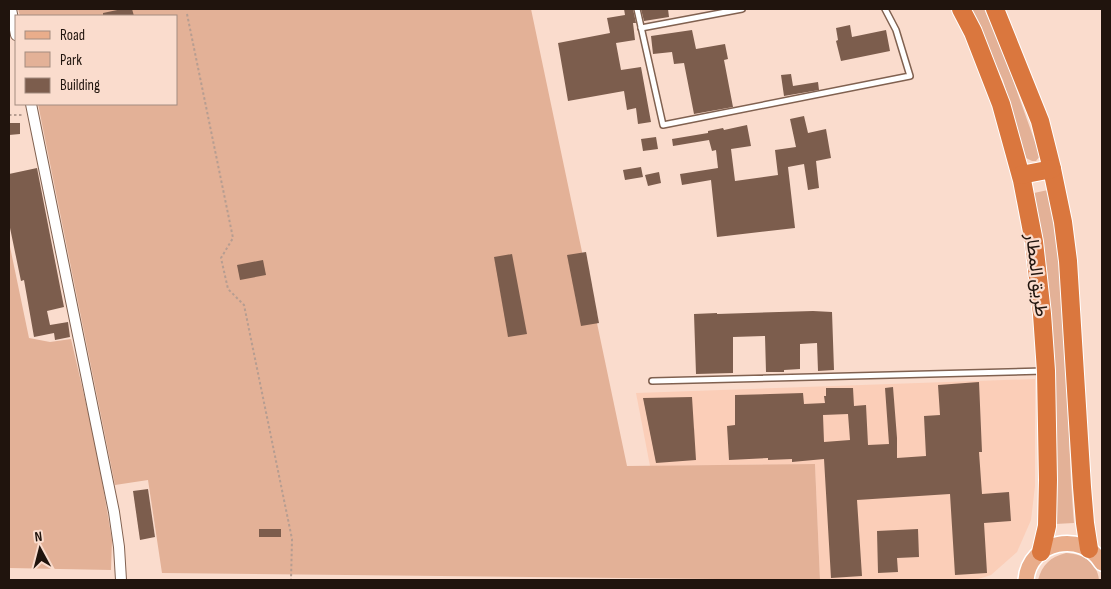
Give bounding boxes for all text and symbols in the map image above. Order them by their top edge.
legend [15,15,178,105]
text: Road [60,26,85,45]
text: Park [60,51,82,70]
text: Building [60,76,100,95]
street label: طريق المطار [1021,231,1052,318]
north arrow [15,524,65,574]
text: N [34,528,43,545]

